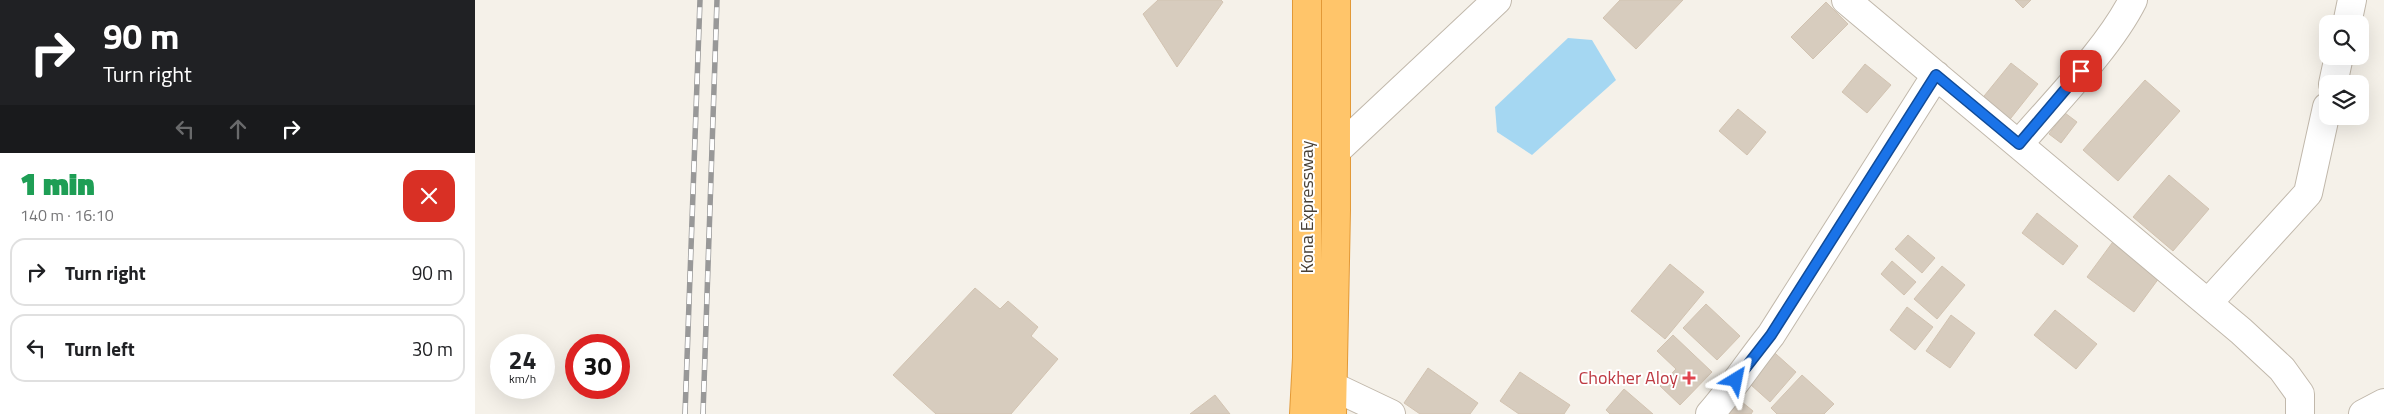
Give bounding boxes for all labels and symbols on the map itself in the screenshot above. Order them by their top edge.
pin [2060,50,2102,92]
street label: Kona Expressway [1293,140,1320,273]
speed limit sign: 30 [565,334,630,399]
position arrow [1709,353,1761,405]
place label: Chokher Aloy [1579,364,1678,391]
marker: Chokher Aloy [1682,371,1696,385]

